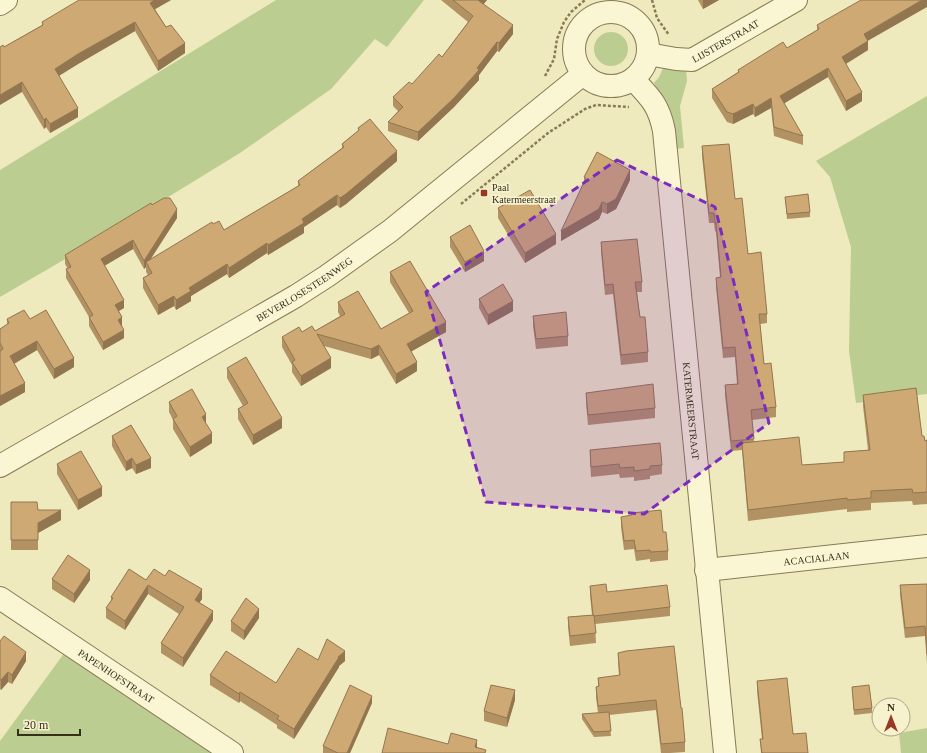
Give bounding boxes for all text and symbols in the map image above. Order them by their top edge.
street label: LIJSTERSTRAAT [690,18,761,65]
place label: Paal Katermeerstraat [492,182,556,205]
marker: Paal Katermeerstraat [479,188,489,198]
street label: BEVERLOSESTEENWEG [254,255,355,324]
street label: KATERMEERSTRAAT [681,362,701,460]
street label: ACACIALAAN [783,549,850,568]
street label: PAPENHOFSTRAAT [76,647,156,705]
north arrow [871,697,911,737]
text: N [887,701,895,713]
scale bar [18,711,80,737]
text: 20 m [24,718,49,732]

